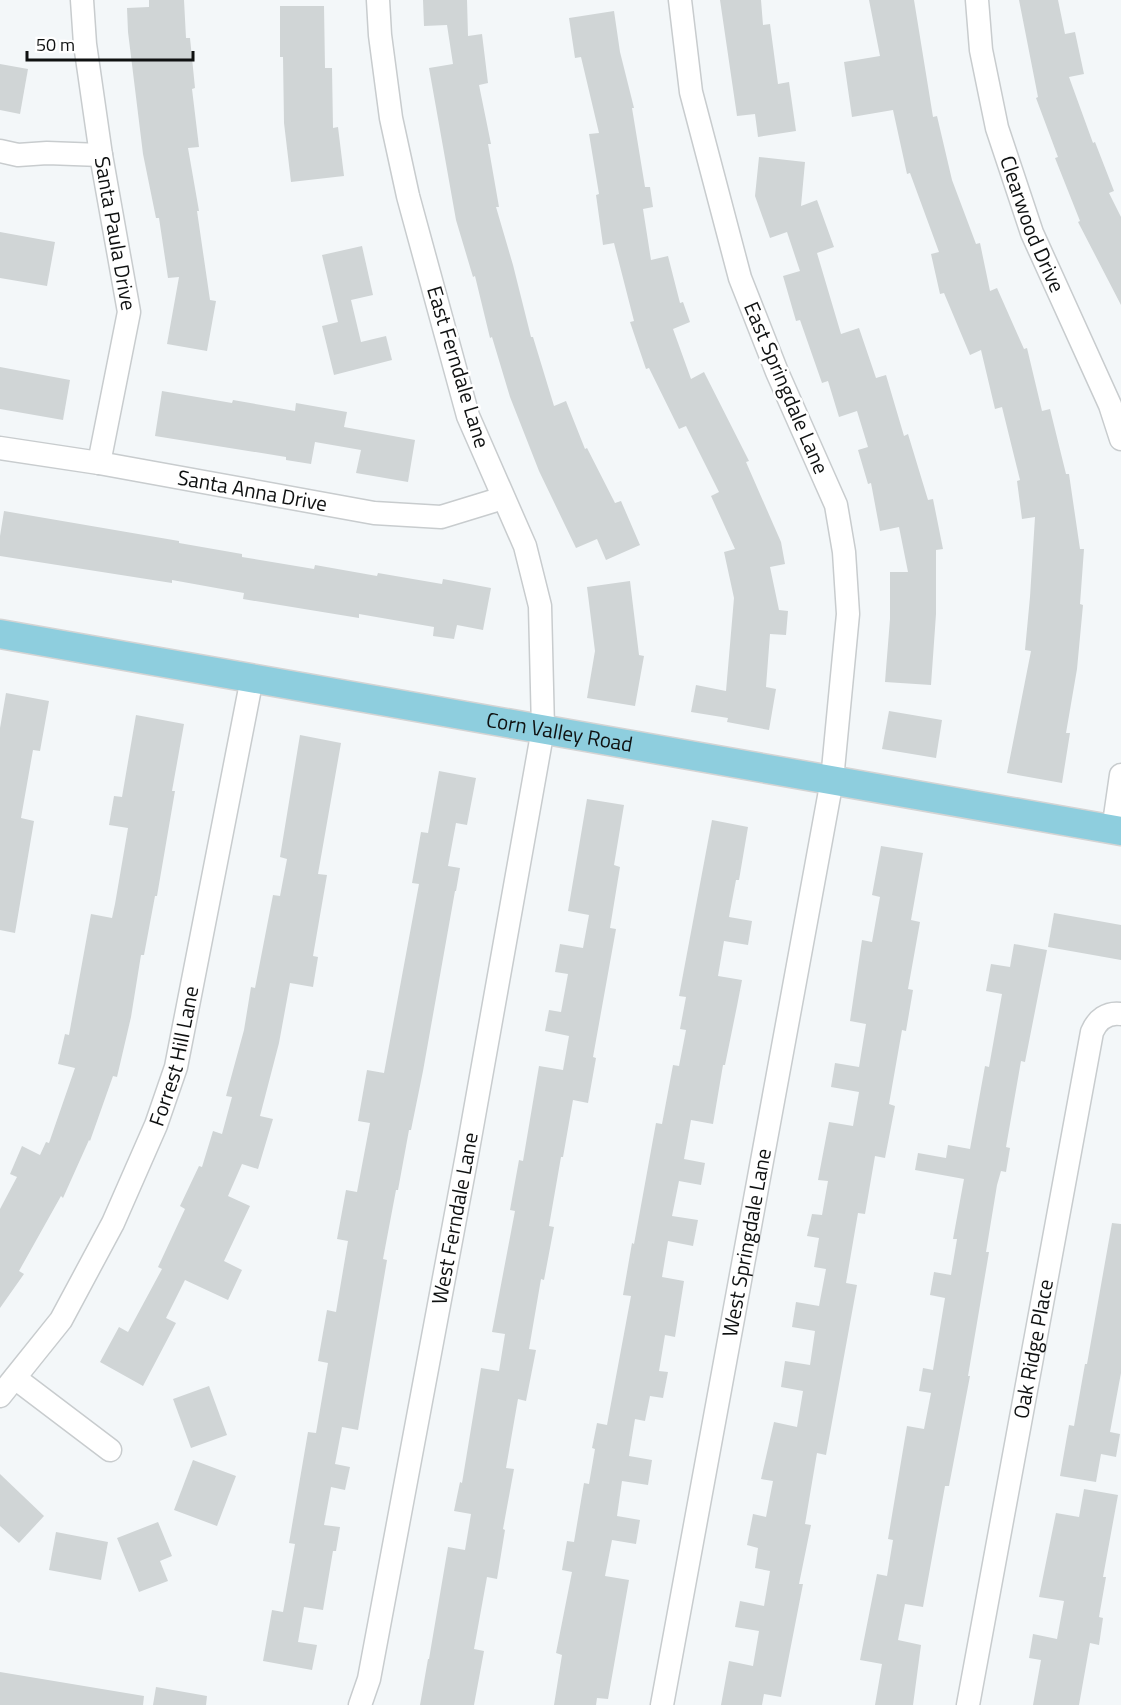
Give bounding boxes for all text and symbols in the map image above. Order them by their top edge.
scale bar [27,24,194,62]
text: 50 m [36,31,75,58]
street label: Clearwood Drive [992,151,1074,297]
street label: Santa Paula Drive [87,154,145,313]
street label: East Ferndale Lane [419,282,499,452]
street label: East Springdale Lane [736,296,838,479]
street label: Santa Anna Drive [175,461,330,519]
street label: Corn Valley Road [484,703,635,760]
street label: Forrest Hill Lane [140,983,206,1130]
street label: West Ferndale Lane [422,1130,486,1307]
street label: West Springdale Lane [713,1146,779,1339]
street label: Oak Ridge Place [1004,1276,1061,1421]

